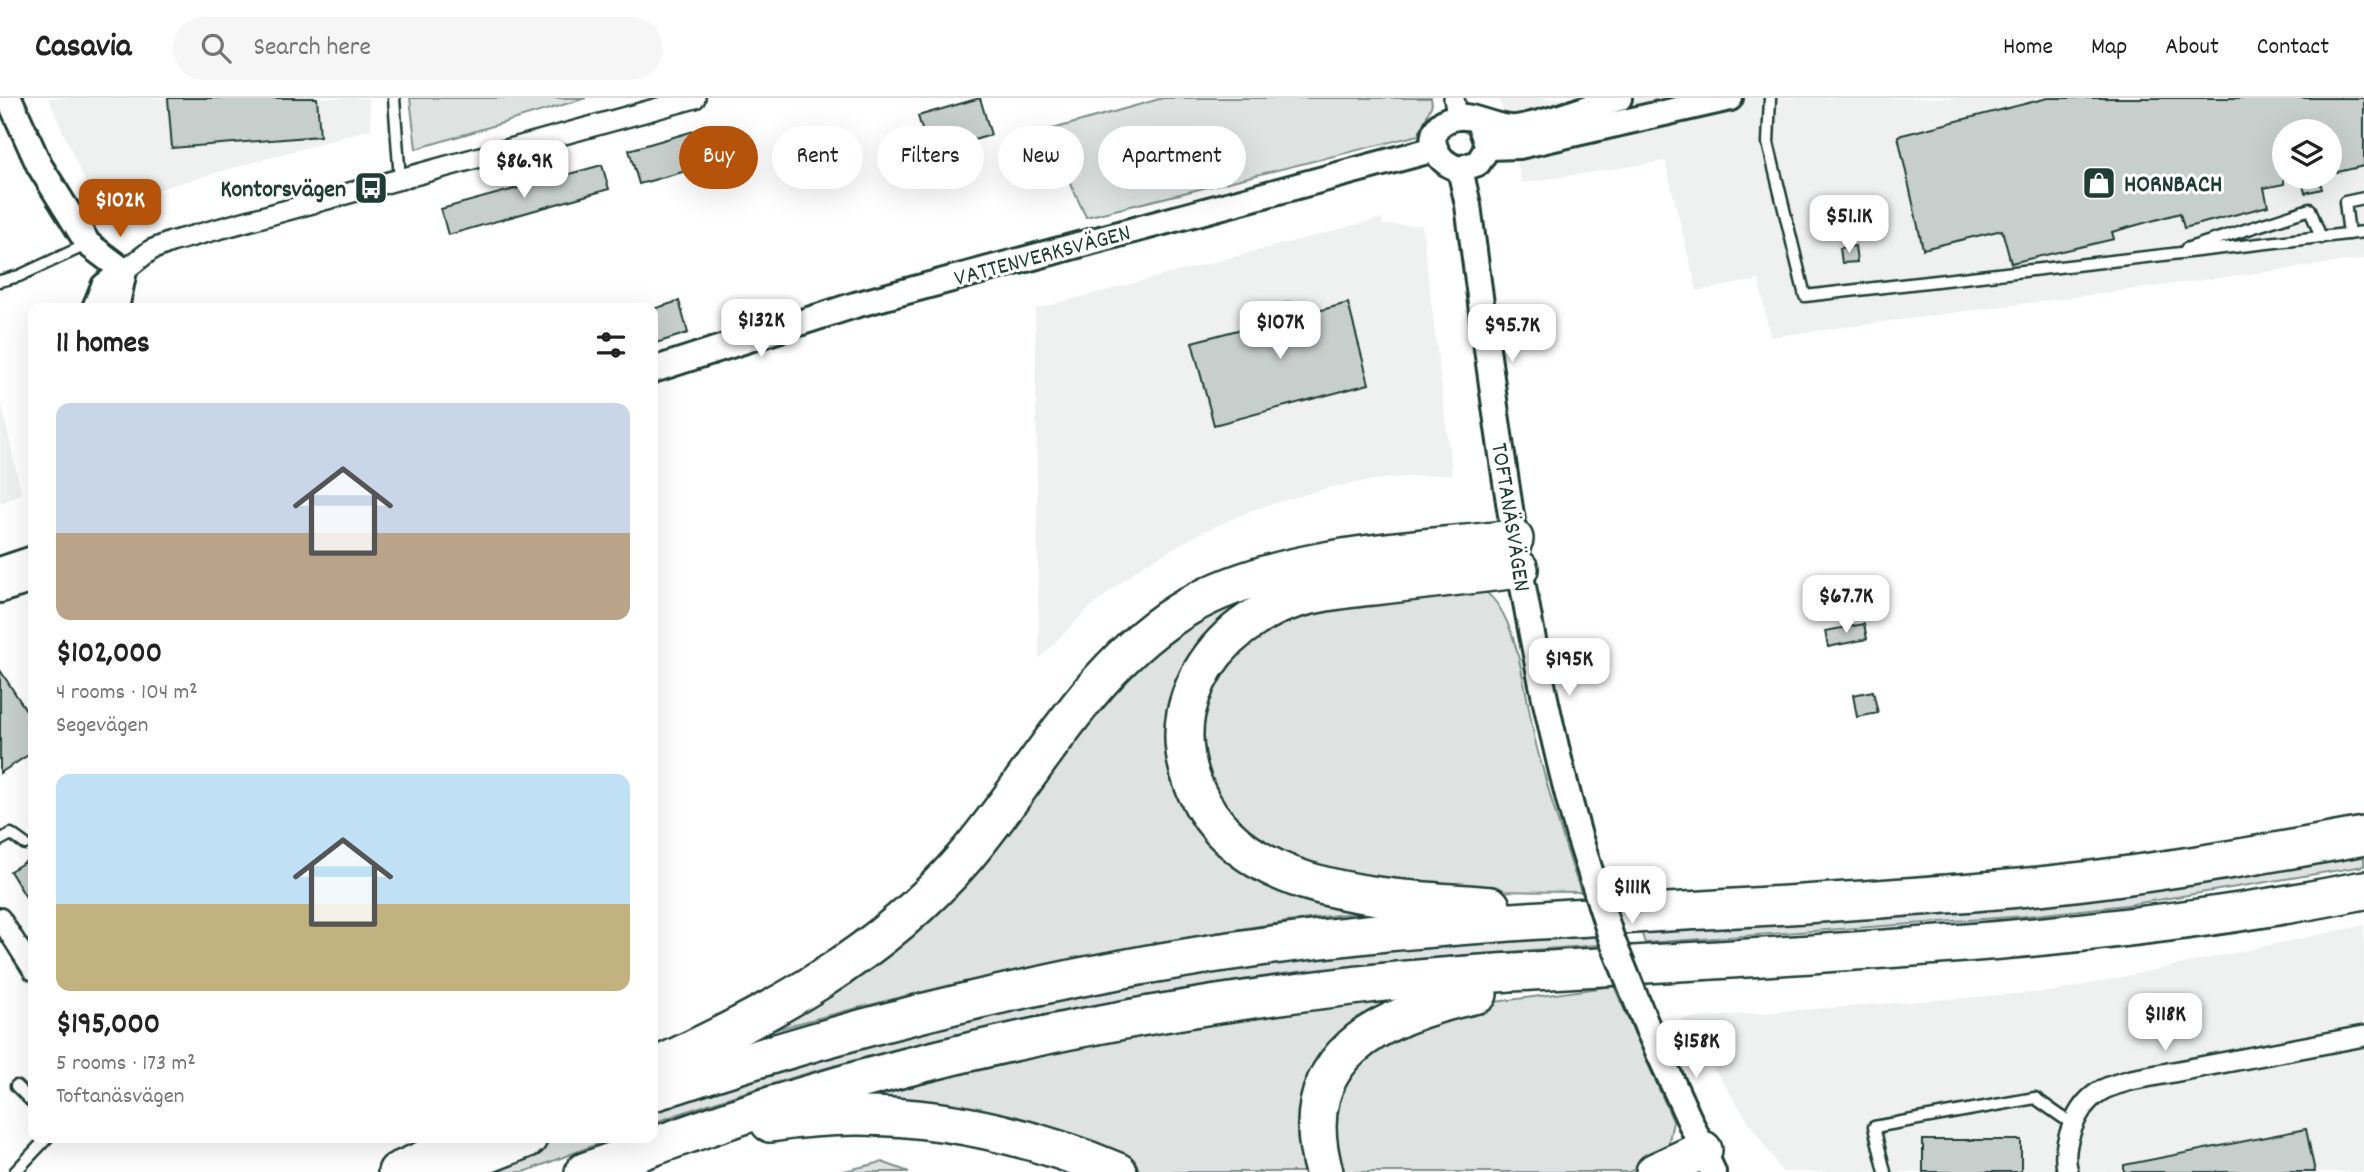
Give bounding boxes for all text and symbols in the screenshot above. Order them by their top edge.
search box [173,17,663,80]
text: Casavia [35,25,131,72]
icon: search [197,29,235,67]
text: Search here [253,30,371,67]
text: Home [2003,31,2053,65]
text: Map [2091,31,2127,65]
text: About [2165,31,2219,65]
text: Contact [2257,31,2329,65]
map controls [2272,119,2342,189]
button: layers [2272,119,2342,189]
chip: Buy [679,126,758,189]
chip: Rent [772,126,863,189]
chip: Filters [877,126,984,189]
chip: New [998,126,1084,189]
chip: Apartment [1098,126,1246,189]
pin: $86.9K [467,140,581,200]
text: $86.9K [495,146,553,179]
shop icon: HORNBACH [2080,164,2118,202]
bus stop icon: Kontorsvägen [352,169,390,207]
place label: HORNBACH [2124,169,2222,203]
place label: Kontorsvägen [220,174,346,208]
pin: $102K [71,180,169,239]
text: $102K [95,185,145,218]
pin: $51.1K [1792,195,1906,255]
text: $51.1K [1826,201,1872,234]
street label: VATTENVERKSVÄGEN [951,217,1135,297]
pin: $132K [712,300,810,359]
pin: $107K [1231,302,1329,361]
pin: $95.7K [1455,304,1569,364]
text: $132K [737,305,785,338]
text: $107K [1256,307,1304,340]
text: $95.7K [1484,310,1540,343]
text: 11 homes [56,324,150,367]
icon: filters [592,326,630,364]
street label: TOFTANÄSVÄGEN [1480,441,1538,594]
icon: home [280,448,406,574]
pin: $67.7K [1789,575,1903,635]
text: $67.7K [1819,581,1874,614]
text: $102,000 [56,634,162,677]
pin: $195K [1520,638,1618,698]
text: $195K [1545,644,1593,677]
text: 4 rooms · 104 m² [56,677,198,710]
text: Segevägen [56,710,148,743]
icon: home [280,819,406,945]
pin: $111K [1583,866,1681,926]
text: $111K [1613,872,1651,905]
pin: $118K [2116,993,2214,1053]
text: $118K [2144,999,2186,1032]
text: $195,000 [56,1005,160,1048]
pin: $158K [1647,1020,1745,1080]
text: $158K [1672,1026,1720,1059]
text: 5 rooms · 173 m² [56,1048,196,1081]
text: Toftanäsvägen [56,1081,184,1114]

